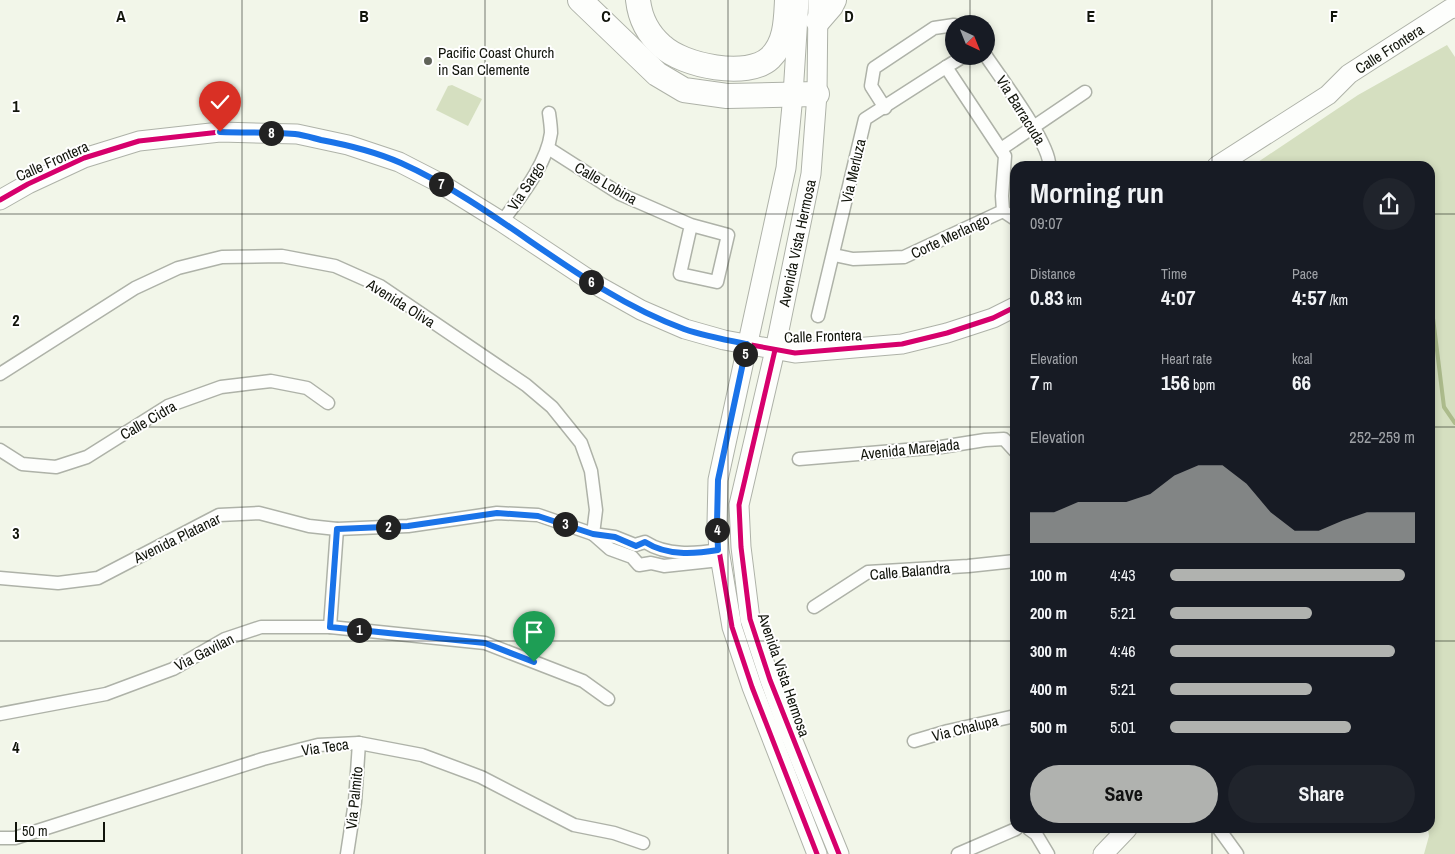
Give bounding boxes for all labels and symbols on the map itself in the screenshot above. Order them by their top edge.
text: A [116,5,126,27]
text: B [359,5,369,27]
text: C [601,5,611,27]
text: D [844,5,854,27]
text: E [1087,5,1096,27]
text: F [1330,5,1338,27]
north arrow [945,15,995,65]
street label: Calle Frontera [1350,18,1428,78]
place label: Pacific Coast Church in San Clemente [438,42,554,80]
marker: Pacific Coast Church in San Clemente [422,55,434,67]
street label: Via Barracuda [991,71,1051,149]
pin [199,81,241,132]
text: 1 [12,95,20,117]
pin: 8 [258,120,284,146]
street label: Calle Frontera [12,135,92,186]
street label: Via Merluza [835,137,871,205]
street label: Via Sargo [502,157,550,215]
street label: Calle Lobina [571,157,641,209]
pin: 7 [428,172,454,196]
street label: Avenida Vista Hermosa [773,177,821,309]
street label: Corte Merlango [907,209,993,263]
pin: 6 [578,270,604,294]
street label: Avenida Oliva [362,273,439,332]
text: 2 [12,309,20,331]
street label: Calle Frontera [784,324,862,348]
pin: 5 [732,342,758,366]
street label: Calle Cidra [116,395,180,444]
street label: Avenida Marejada [858,433,961,465]
street label: Avenida Platanar [129,508,224,569]
pin: 3 [552,512,578,536]
pin: 2 [376,514,400,540]
pin: 4 [704,518,730,542]
text: 3 [12,522,20,544]
street label: Calle Balandra [869,557,951,585]
street label: Avenida Vista Hermosa [753,609,815,740]
pin [513,611,555,662]
pin: 1 [346,618,372,642]
street label: Via Gavilan [171,628,237,676]
street label: Via Chalupa [930,710,1000,746]
street label: Via Teca [300,733,350,761]
text: 4 [12,736,20,758]
street label: Via Palmito [340,765,368,831]
scale bar [15,819,105,842]

